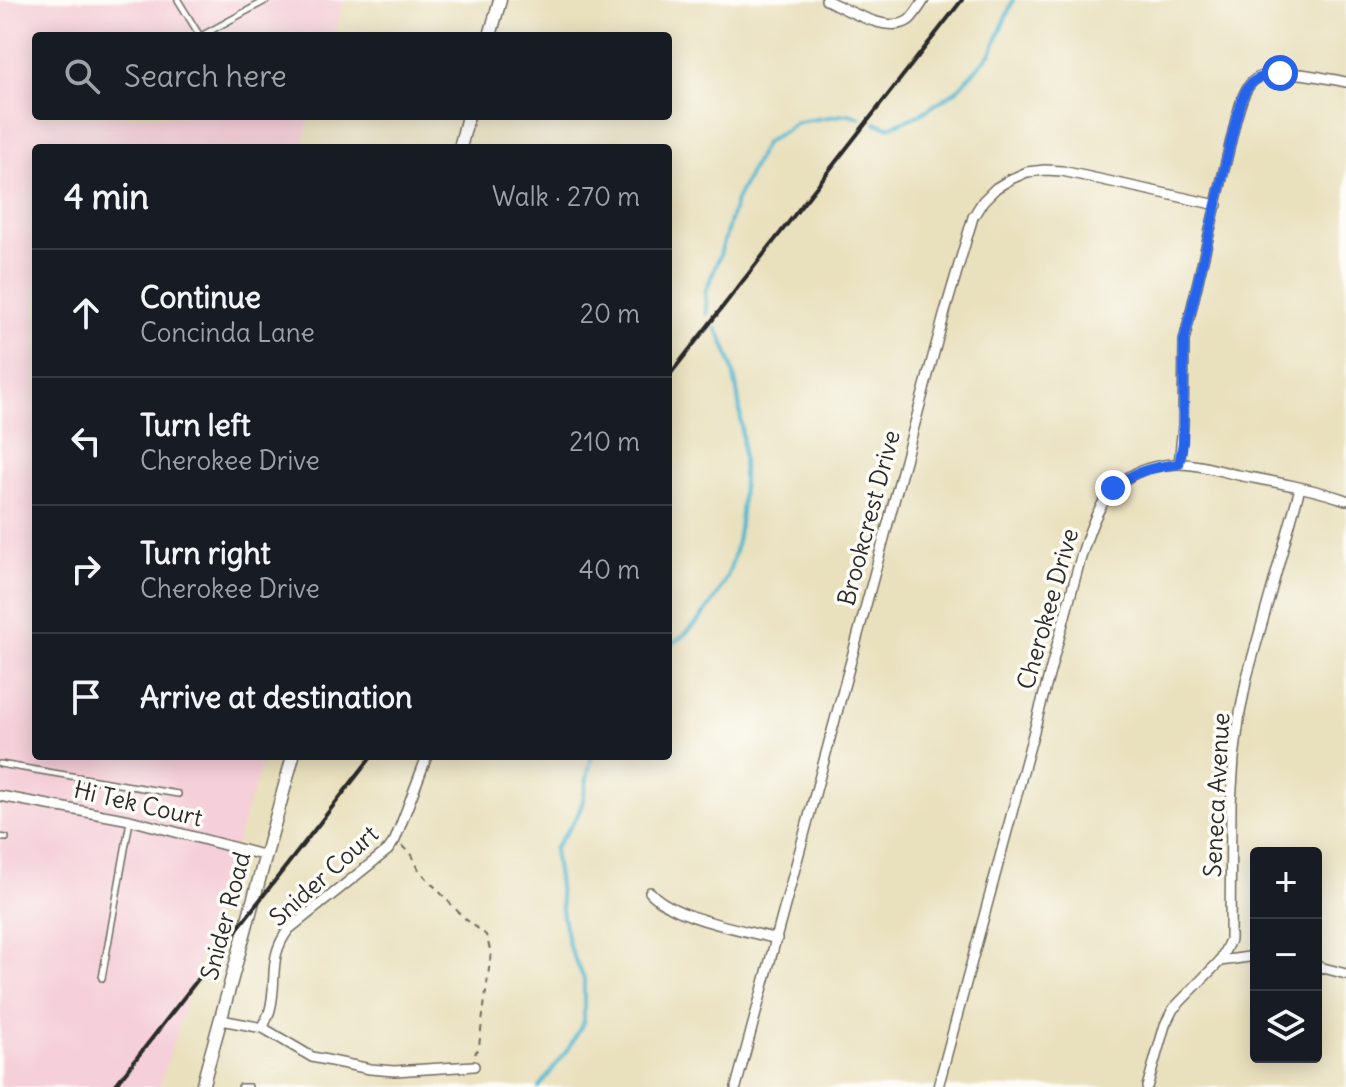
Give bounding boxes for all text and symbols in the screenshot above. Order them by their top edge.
search box [32,32,672,120]
icon: search [60,54,104,98]
route start [1262,55,1298,91]
text: Search here [124,57,287,95]
text: 4 min [64,175,149,218]
text: Walk · 270 m [492,180,640,213]
text: Continue [140,278,261,316]
icon: ahead [64,291,108,335]
text: 20 m [580,297,640,330]
text: Concinda Lane [140,316,315,349]
text: Turn left [140,406,251,444]
icon: left [64,419,108,463]
text: 210 m [569,425,640,458]
street label: Brookcrest Drive [830,427,906,609]
text: Cherokee Drive [140,444,320,477]
route end [1095,470,1131,506]
street label: Cherokee Drive [1010,525,1084,693]
text: Turn right [140,534,271,572]
icon: right [64,547,108,591]
text: 40 m [579,553,640,586]
text: Cherokee Drive [140,572,320,605]
icon: arrive [64,675,108,719]
text: Arrive at destination [140,678,412,716]
street label: Seneca Avenue [1197,712,1235,878]
street label: Hi Tek Court [71,774,205,832]
street label: Snider Court [263,819,384,932]
map controls [1250,847,1322,1063]
button: + [1250,847,1322,919]
street label: Snider Road [194,848,257,983]
button: − [1250,919,1322,991]
button: layers [1250,991,1322,1063]

